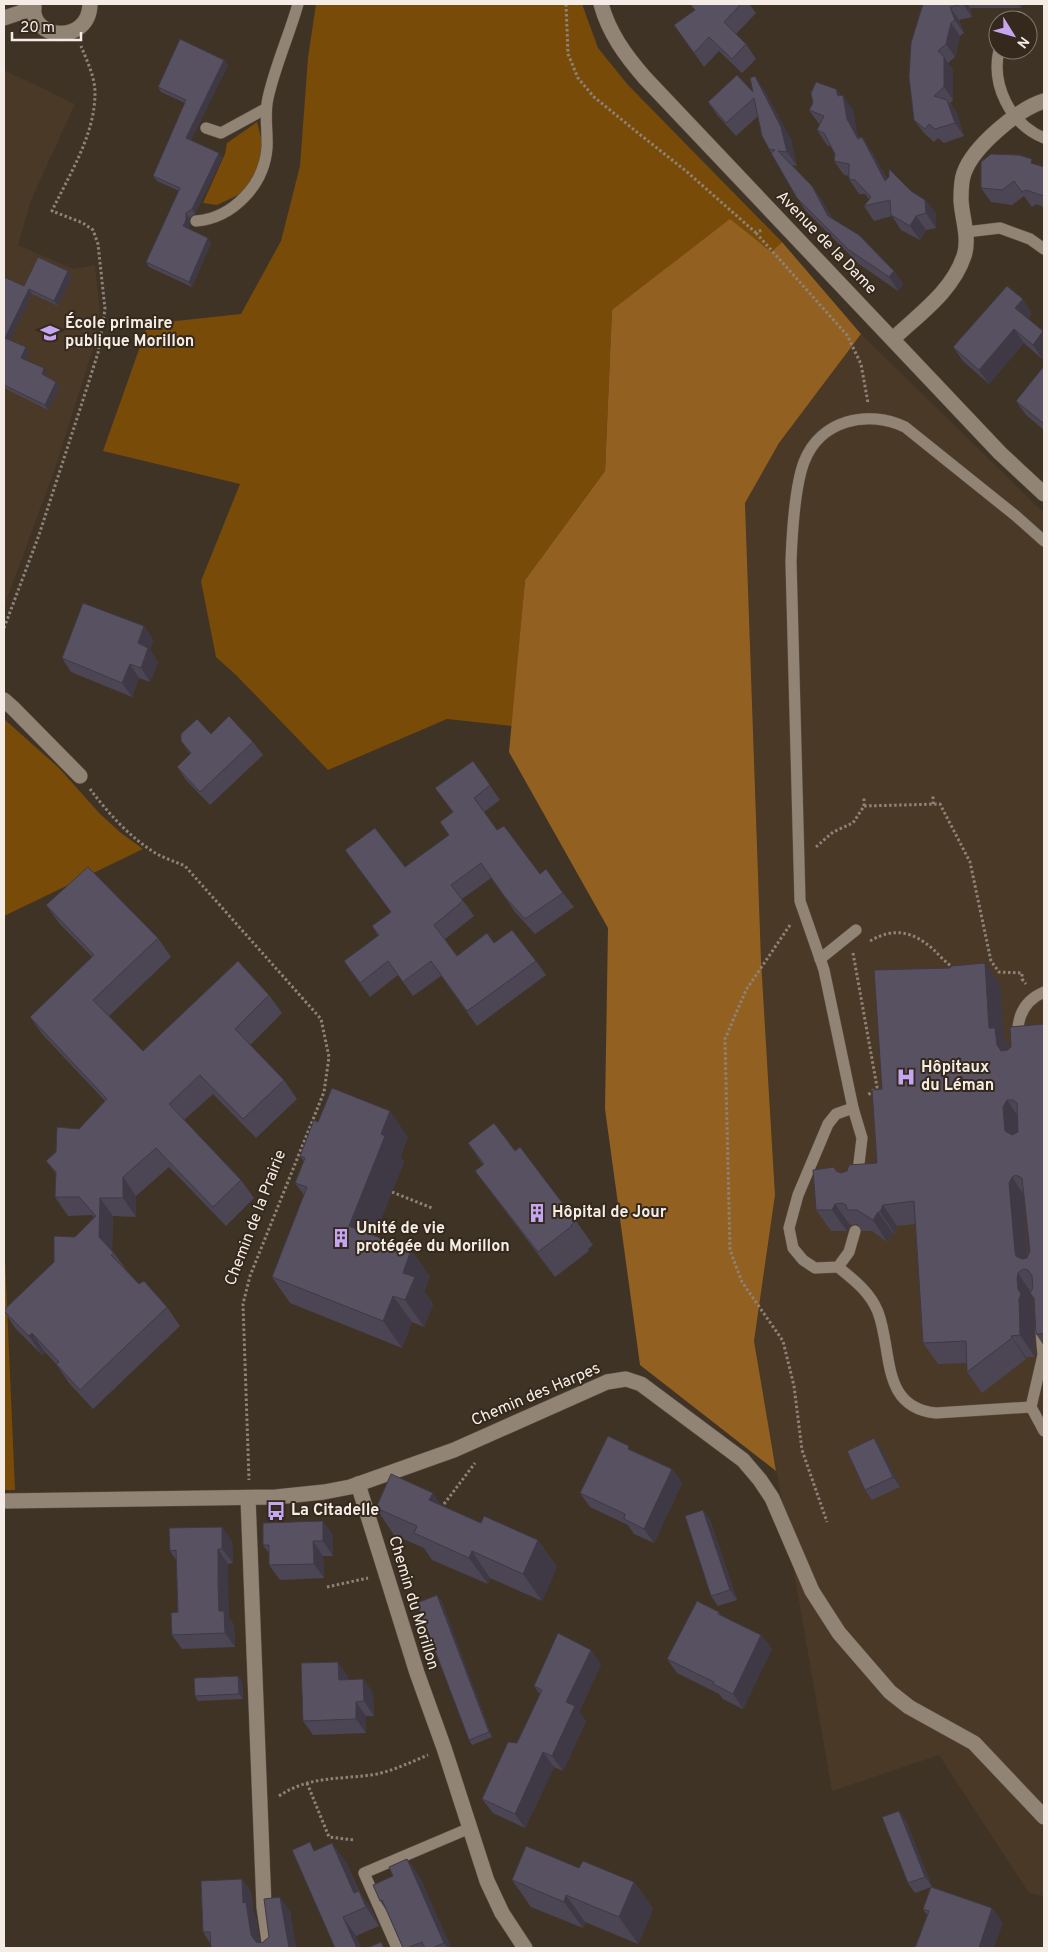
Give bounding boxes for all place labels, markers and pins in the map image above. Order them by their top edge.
place label: École primaire publique Morillon [65,312,194,352]
school or university icon: École primaire publique Morillon [39,322,61,344]
place label: Hôpitaux du Léman [921,1058,994,1096]
hospital icon: Hôpitaux du Léman [895,1066,917,1088]
building icon: Hôpital de Jour [526,1202,548,1224]
place label: Hôpital de Jour [552,1203,667,1223]
place label: Unité de vie protégée du Morillon [356,1219,510,1257]
building icon: Unité de vie protégée du Morillon [330,1227,352,1249]
bus stop icon: La Citadelle [265,1500,287,1522]
place label: La Citadelle [291,1501,379,1521]

